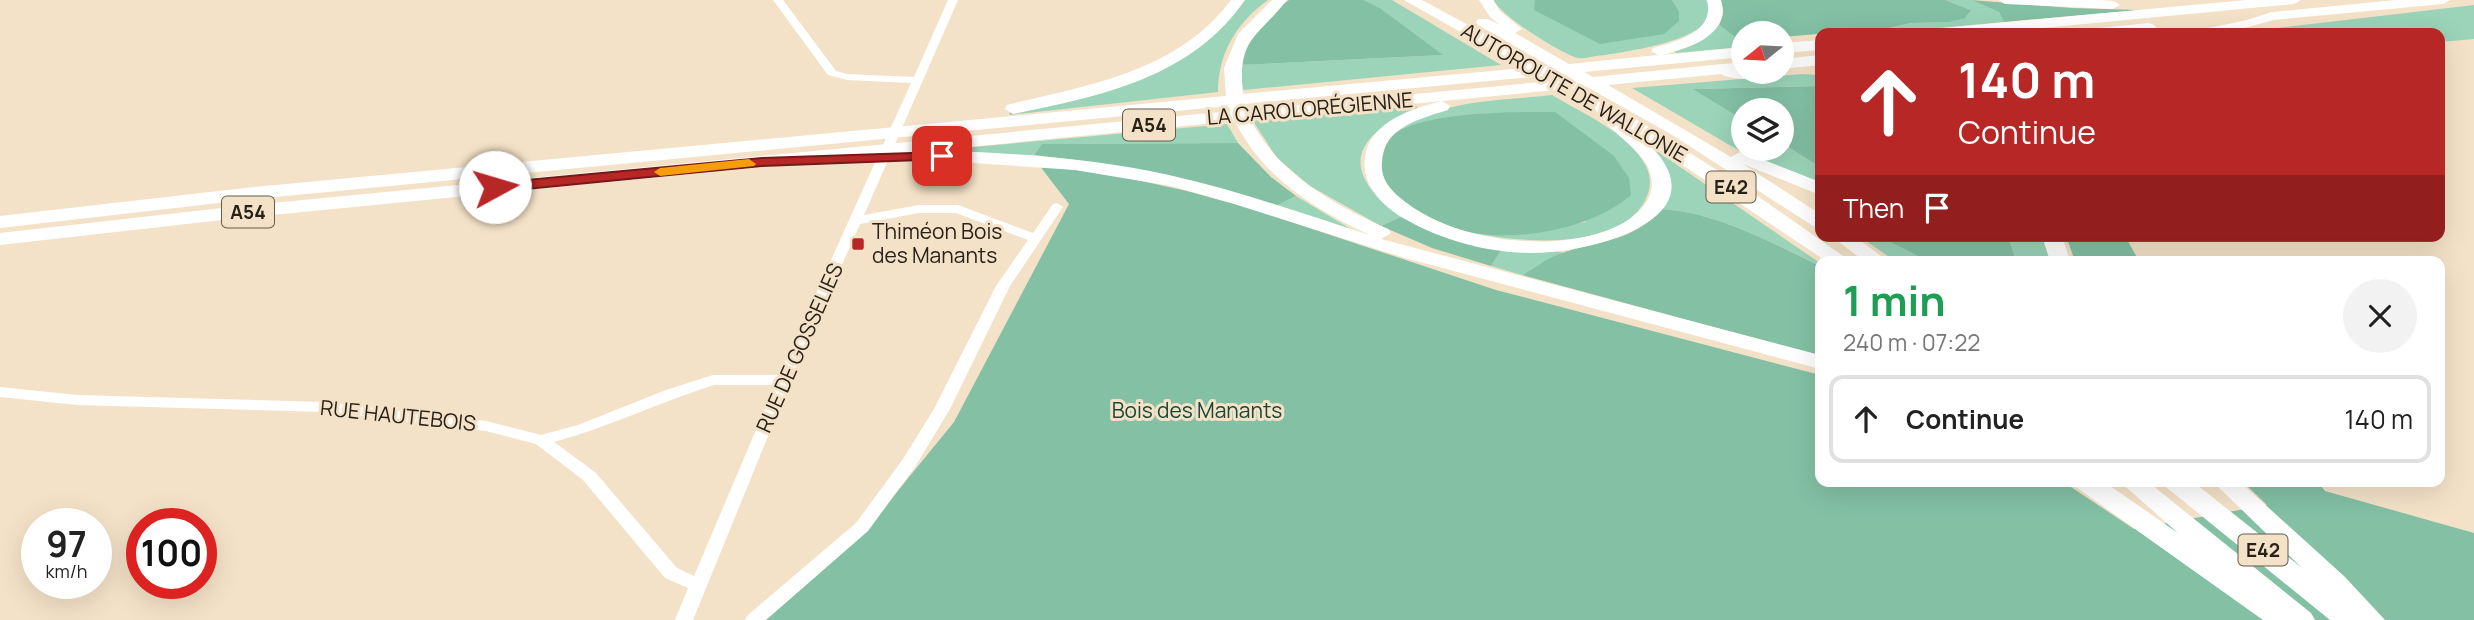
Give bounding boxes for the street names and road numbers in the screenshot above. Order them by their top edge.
street label: AUTOROUTE DE WALLONIE [1456,16,1693,168]
street label: LA CAROLORÉGIENNE [1206,85,1414,131]
road number: A54 [1123,110,1175,140]
road number: E42 [1706,172,1756,202]
road number: A54 [222,196,274,228]
street label: RUE DE GOSSELIES [749,258,849,437]
street label: RUE HAUTEBOIS [319,393,477,437]
road number: E42 [2238,534,2288,566]

